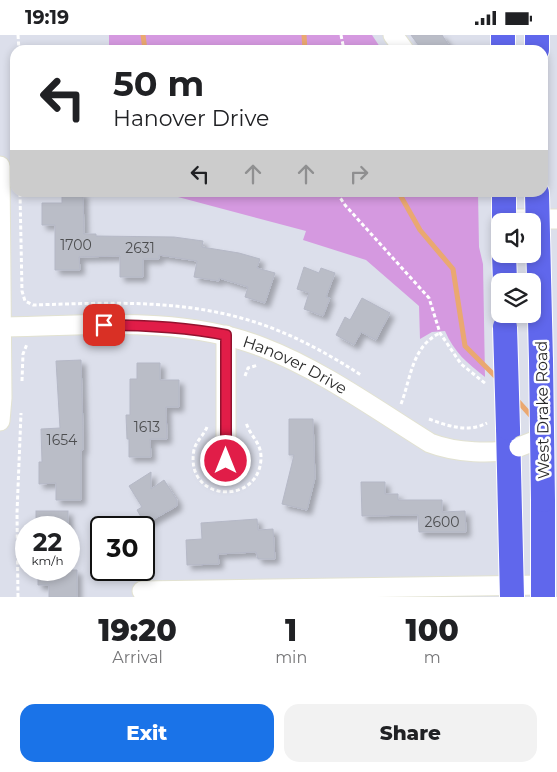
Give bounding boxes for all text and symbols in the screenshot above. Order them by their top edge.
text: 19:19 [25,6,69,29]
text: 50 m [113,62,204,105]
icon: left [30,65,95,130]
text: Hanover Drive [113,105,269,132]
icon: left [186,160,214,188]
icon: ahead [239,160,267,188]
icon: ahead [292,160,320,188]
icon: right [345,160,373,188]
map controls [491,213,541,323]
button: sound [491,213,541,263]
house number: 1700 [60,236,92,254]
house number: 2631 [125,239,155,257]
button: layers [491,273,541,323]
pin [83,304,125,346]
icon: arrive [90,311,118,339]
street label: Hanover Drive [240,332,351,398]
street label: West Drake Road [532,341,553,479]
house number: 1613 [134,418,160,436]
house number: 1654 [47,431,78,449]
position arrow [199,434,251,486]
house number: 2600 [425,513,459,531]
speed limit sign: 30 [90,516,155,581]
text: 22 [33,527,62,557]
text: km/h [31,553,64,568]
text: 19:20 [98,612,177,649]
text: 1 [285,612,297,649]
text: 100 [406,612,459,649]
text: Arrival [112,648,163,667]
text: min [275,648,307,667]
text: m [424,648,441,667]
button: Exit [20,704,274,762]
button: Share [284,704,537,762]

